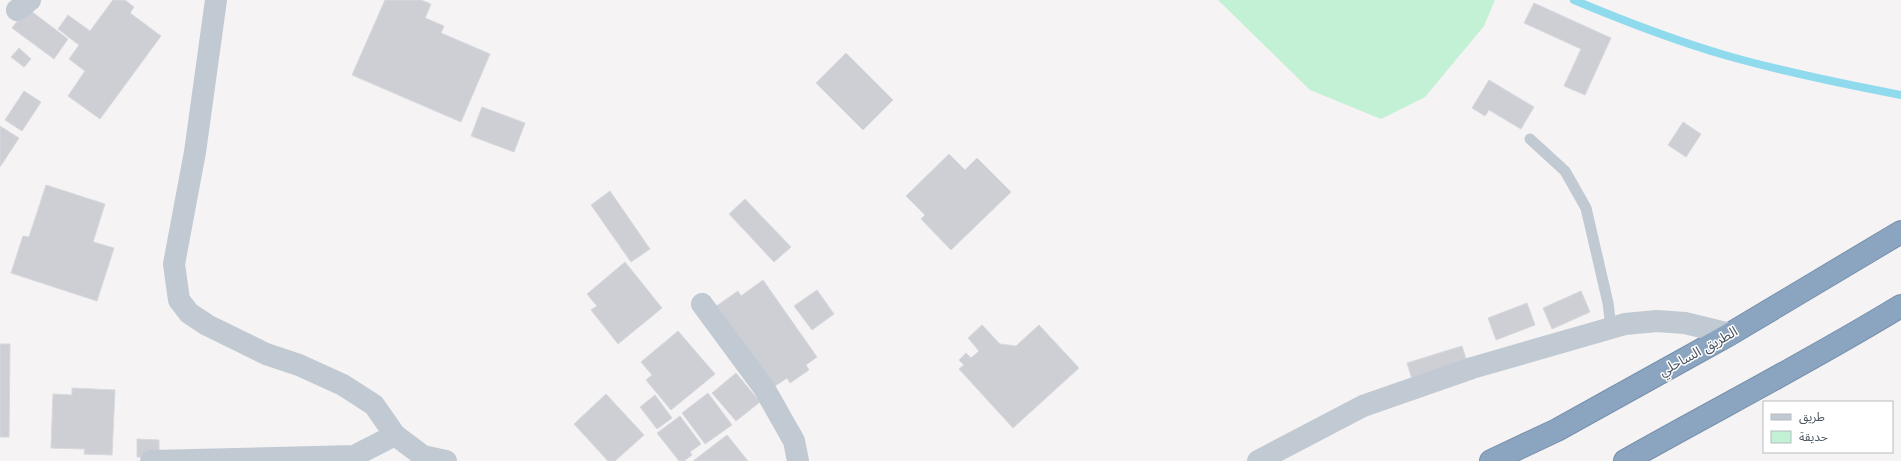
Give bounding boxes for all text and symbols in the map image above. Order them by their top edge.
street label: الطريق الساحلي [1655,321,1742,382]
legend [1763,401,1893,453]
text: طريق [1799,408,1825,426]
text: حديقة [1799,428,1828,446]

